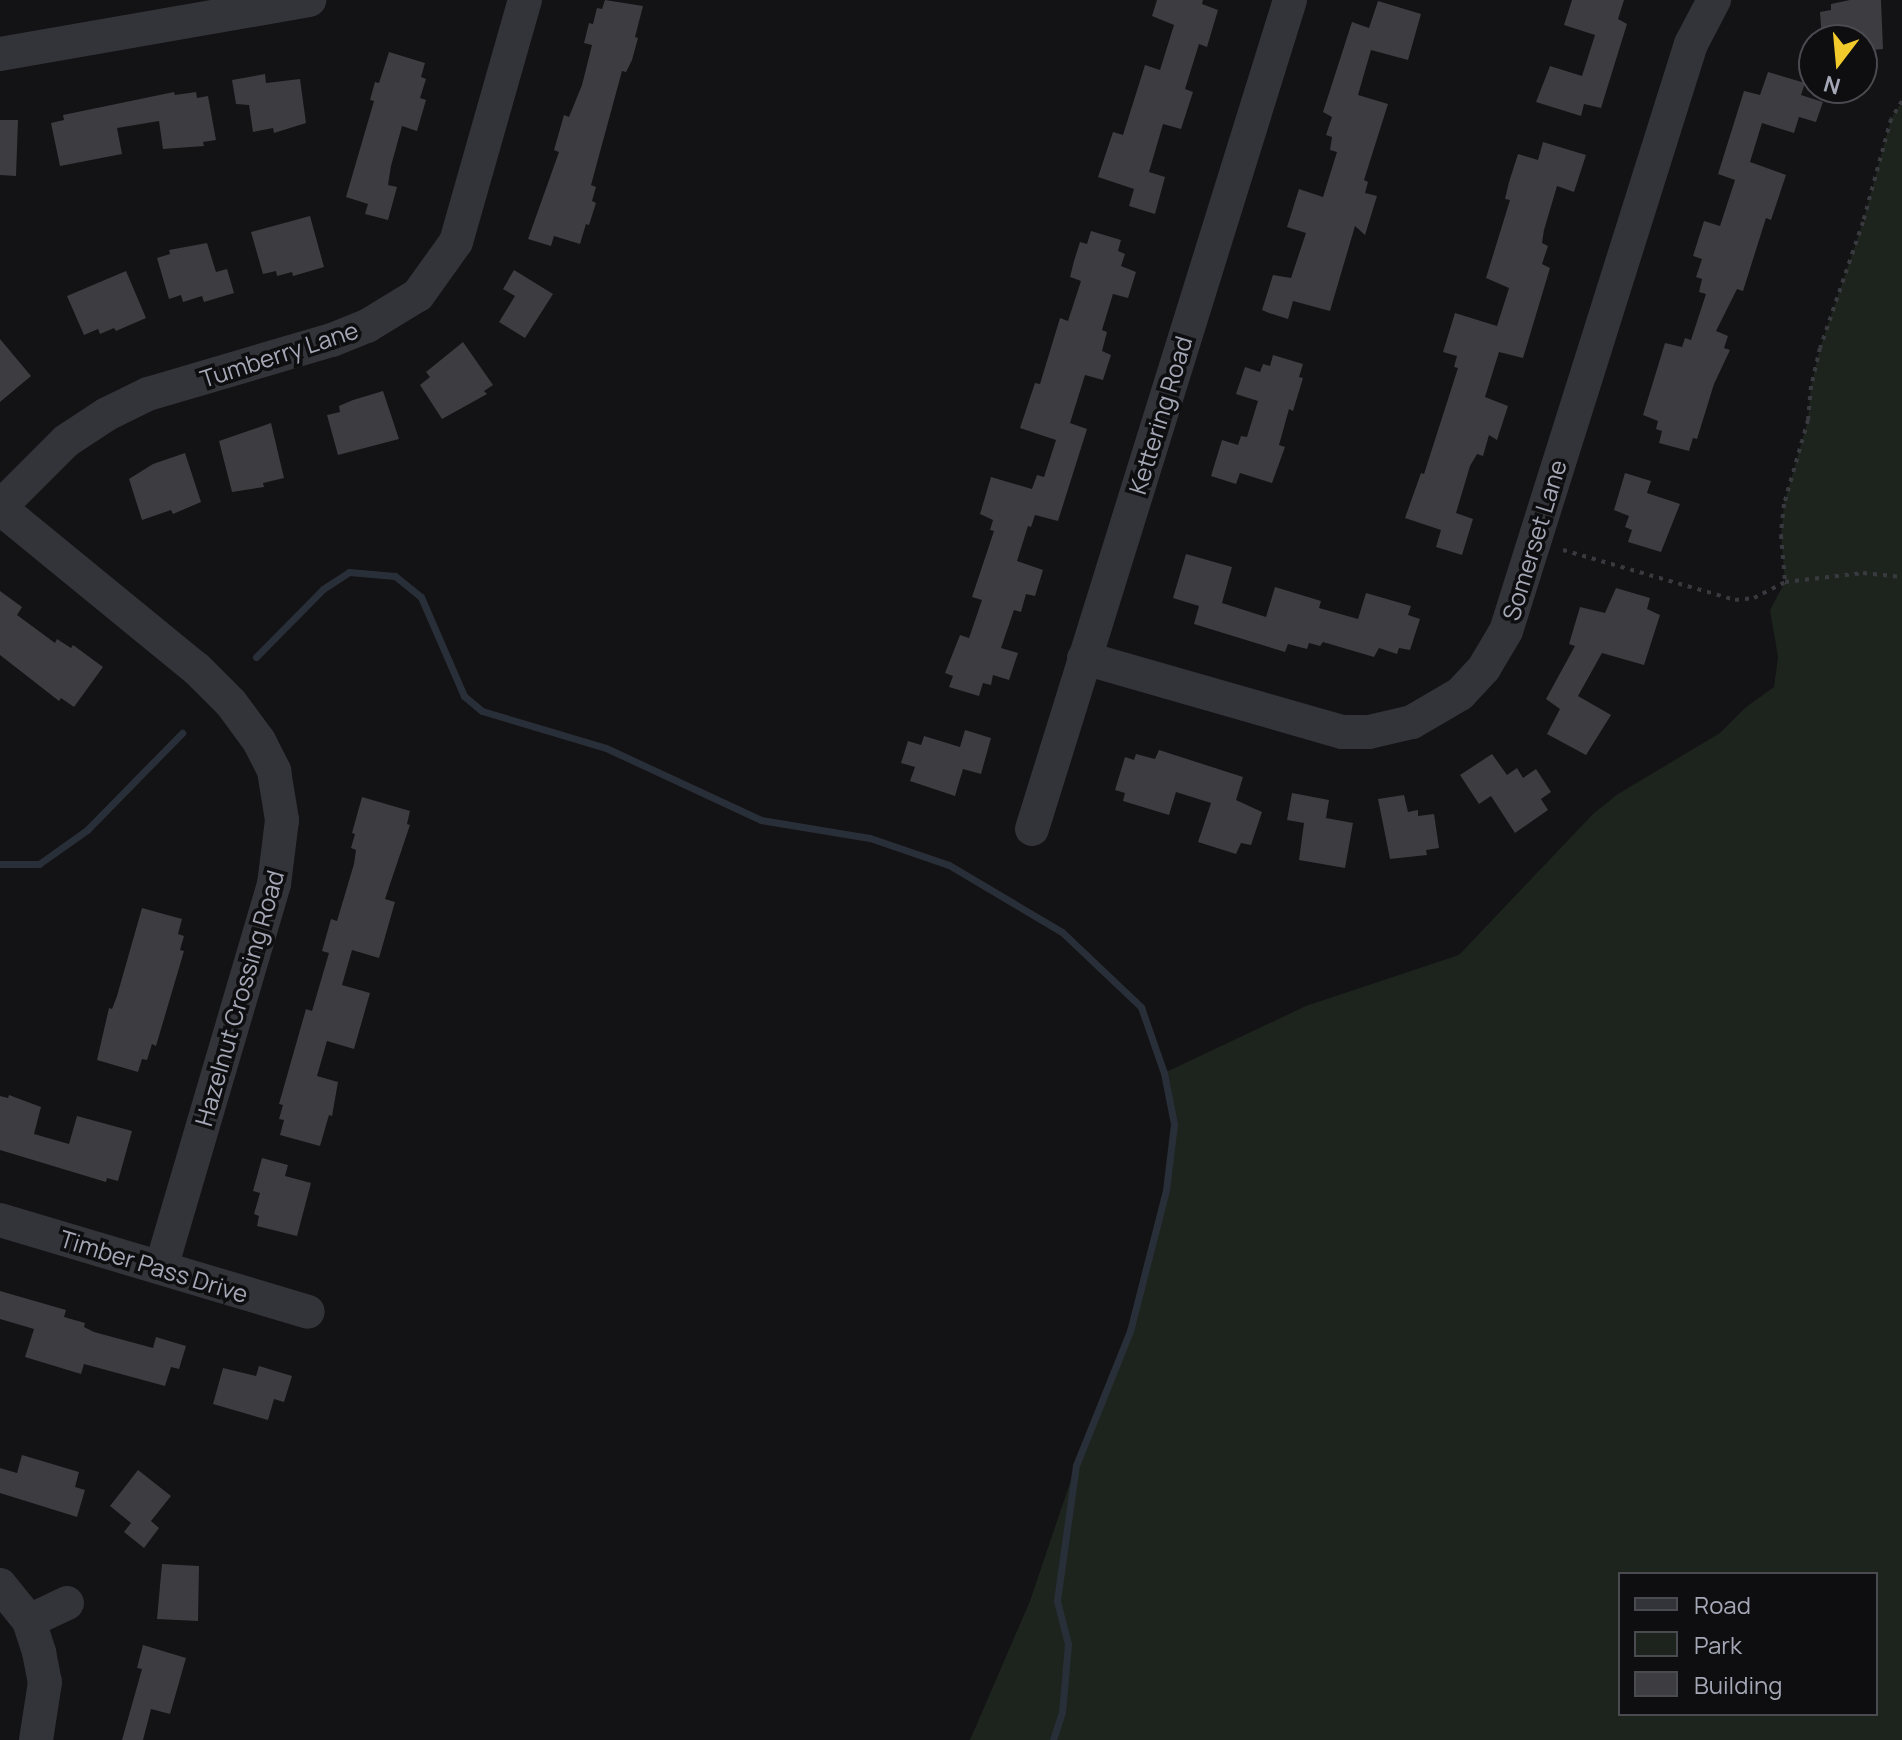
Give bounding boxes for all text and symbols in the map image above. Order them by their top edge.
north arrow [1798,24,1878,104]
text: N [1820,69,1844,102]
street label: Tumberry Lane [196,315,362,393]
street label: Kettering Road [1122,333,1198,497]
street label: Somerset Lane [1496,456,1572,624]
street label: Hazelnut Crossing Road [189,867,289,1129]
street label: Timber Pass Drive [56,1224,252,1308]
legend [1618,1572,1878,1716]
text: Road [1694,1588,1751,1621]
text: Park [1694,1628,1742,1661]
text: Building [1694,1668,1782,1701]

